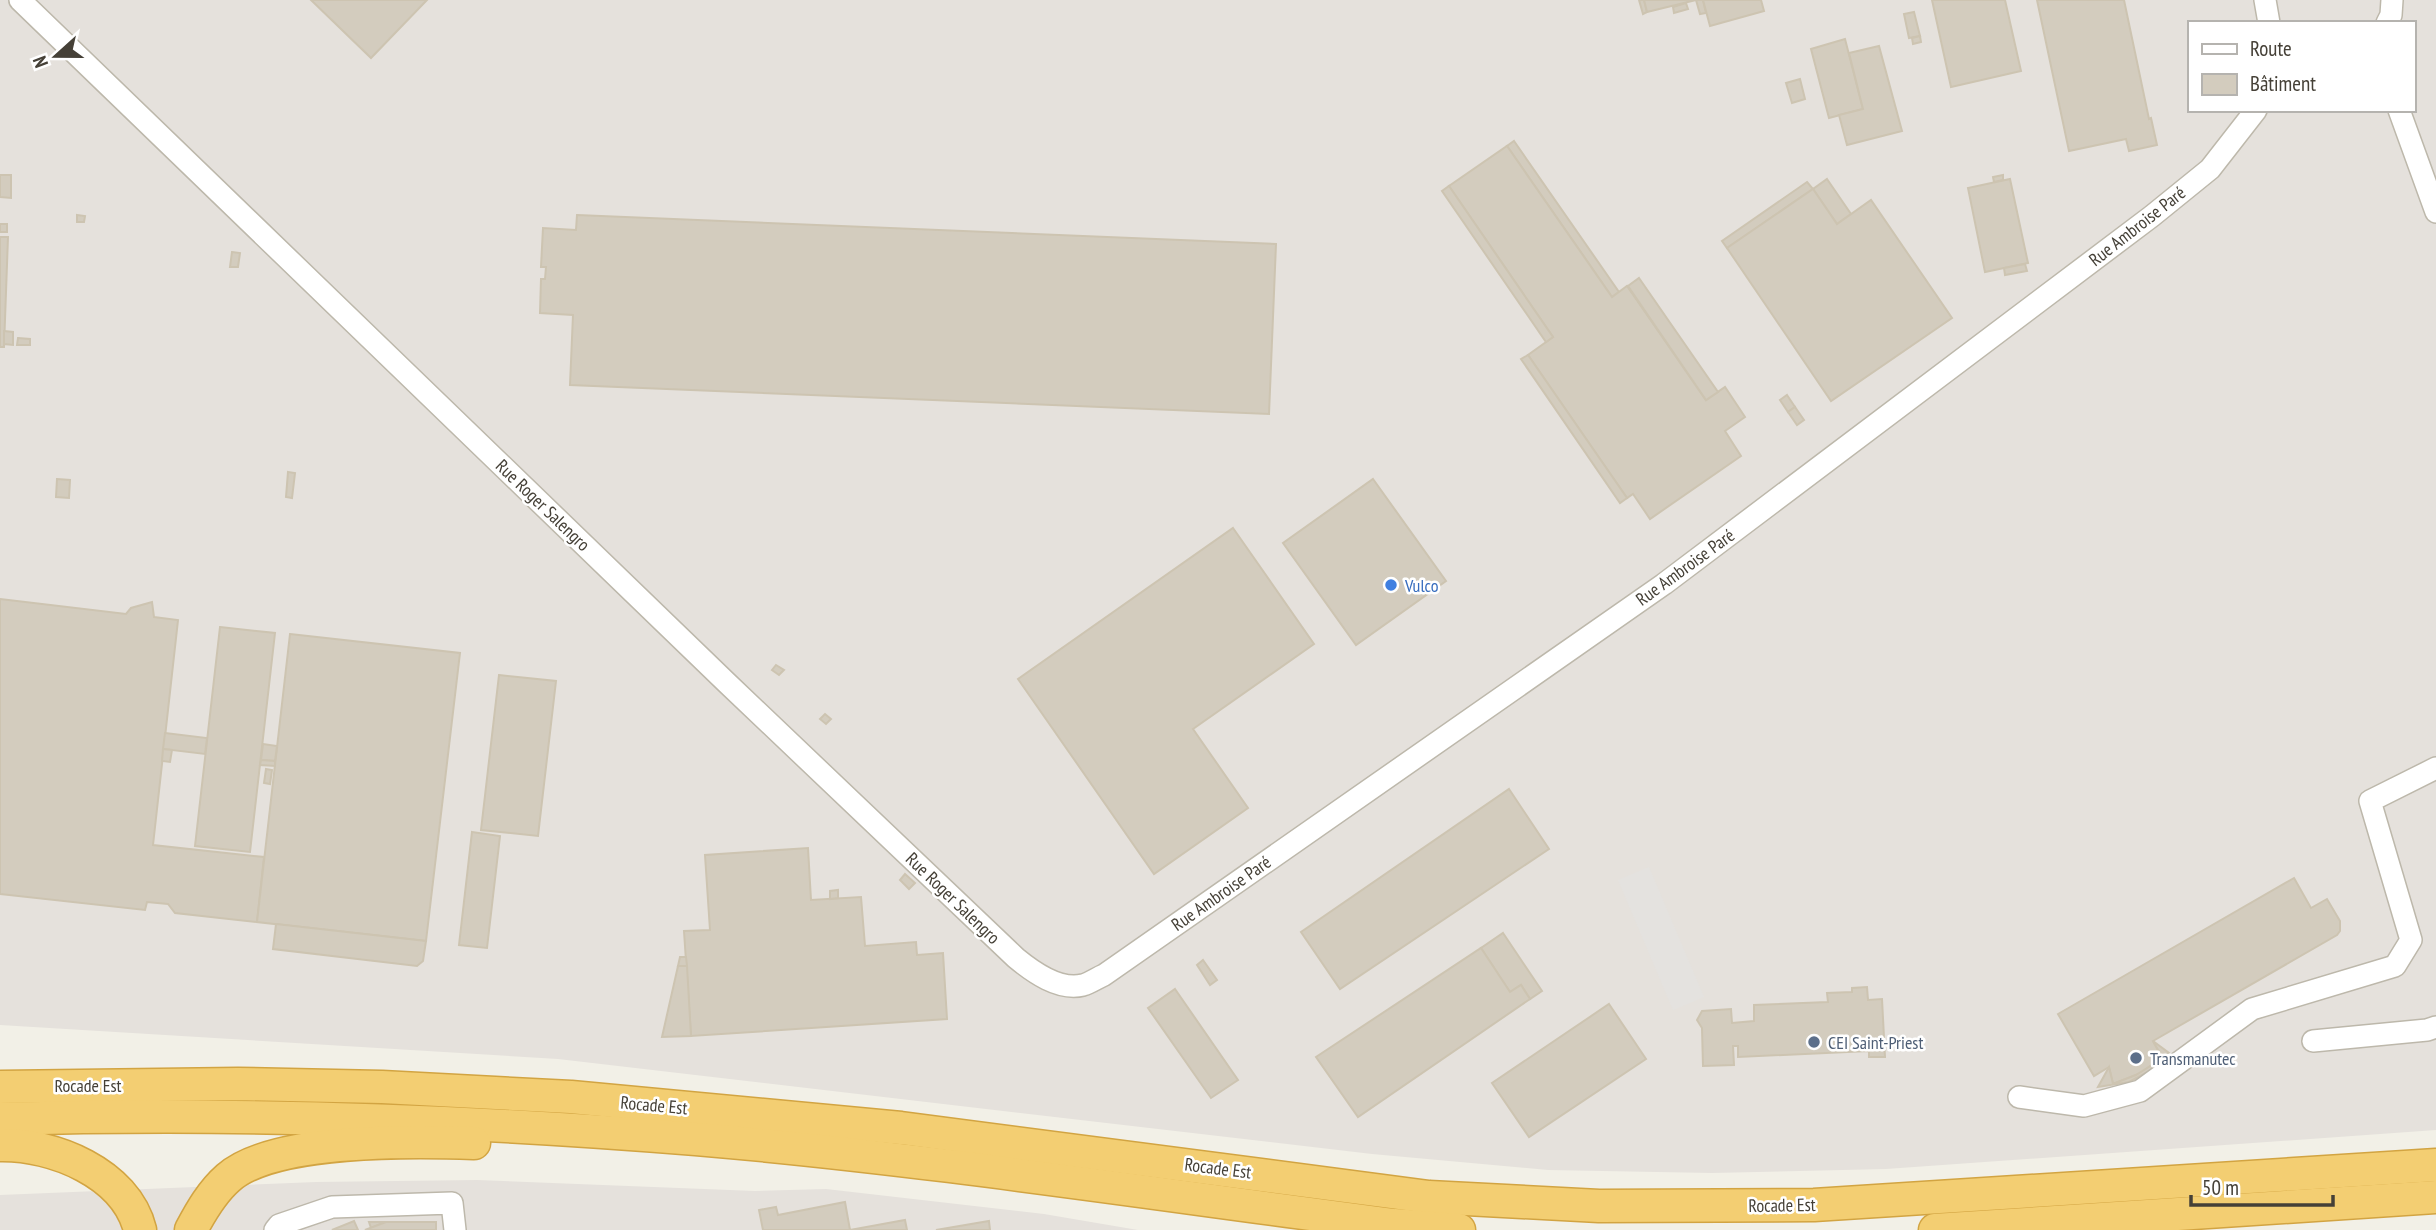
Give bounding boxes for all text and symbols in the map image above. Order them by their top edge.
north arrow [21,21,91,91]
legend [2188,21,2415,112]
text: Route [2250,35,2292,62]
text: N [27,53,53,71]
text: Bâtiment [2250,70,2316,97]
street label: Rue Ambroise Paré [2084,181,2190,271]
street label: Rue Roger Salengro [491,454,595,556]
street label: Rue Ambroise Paré [1631,523,1739,611]
place label: Vulco [1404,574,1439,597]
marker: Vulco [1383,577,1399,593]
street label: Rue Roger Salengro [901,847,1005,949]
street label: Rue Ambroise Paré [1167,850,1275,936]
place label: CEI Saint-Priest [1828,1031,1923,1054]
marker: CEI Saint-Priest [1806,1034,1822,1050]
place label: Transmanutec [2150,1047,2236,1070]
marker: Transmanutec [2128,1050,2144,1066]
street label: Rocade Est [54,1074,122,1097]
street label: Rocade Est [620,1091,688,1119]
street label: Rocade Est [1183,1152,1253,1184]
scale bar [2191,1164,2333,1208]
text: 50 m [2202,1174,2239,1201]
street label: Rocade Est [1748,1193,1816,1217]

